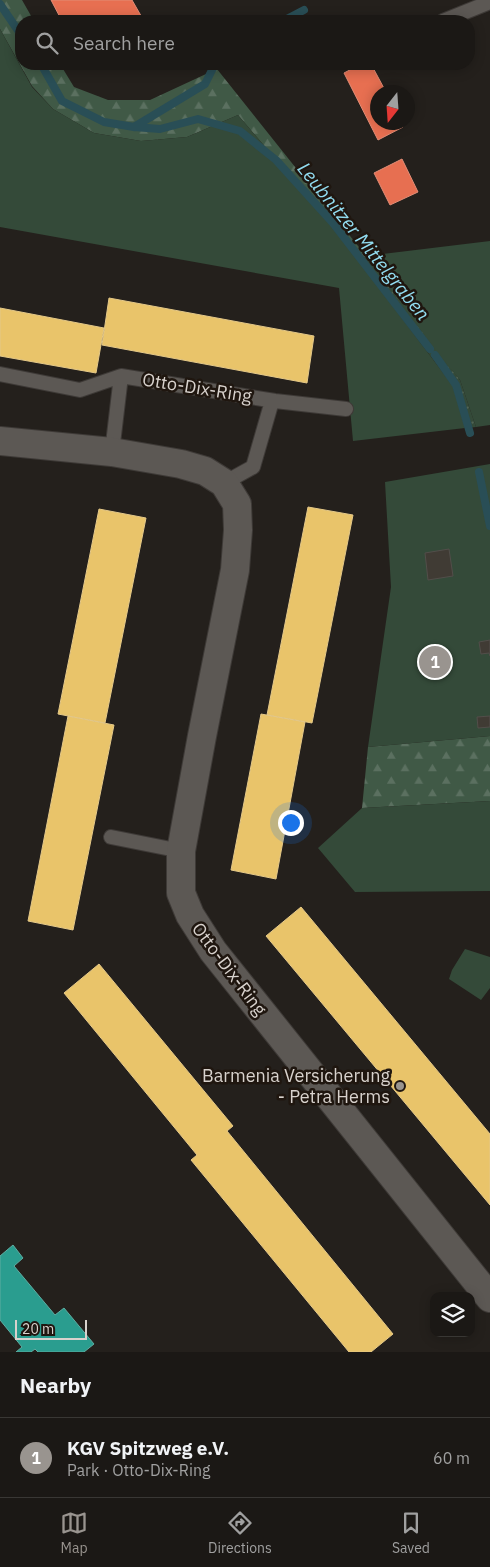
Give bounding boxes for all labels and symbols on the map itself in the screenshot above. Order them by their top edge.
north arrow [370,85,415,130]
water label: Leubnitzer Mittelgraben [293,157,435,325]
street label: Otto-Dix-Ring [141,367,254,408]
pin: 1 [419,643,451,681]
your location [278,810,304,836]
street label: Otto-Dix-Ring [187,918,272,1020]
place label: Barmenia Versicherung - Petra Herms [202,1064,390,1108]
marker: Barmenia Versicherung - Petra Herms [394,1080,406,1092]
scale bar [15,1317,88,1340]

